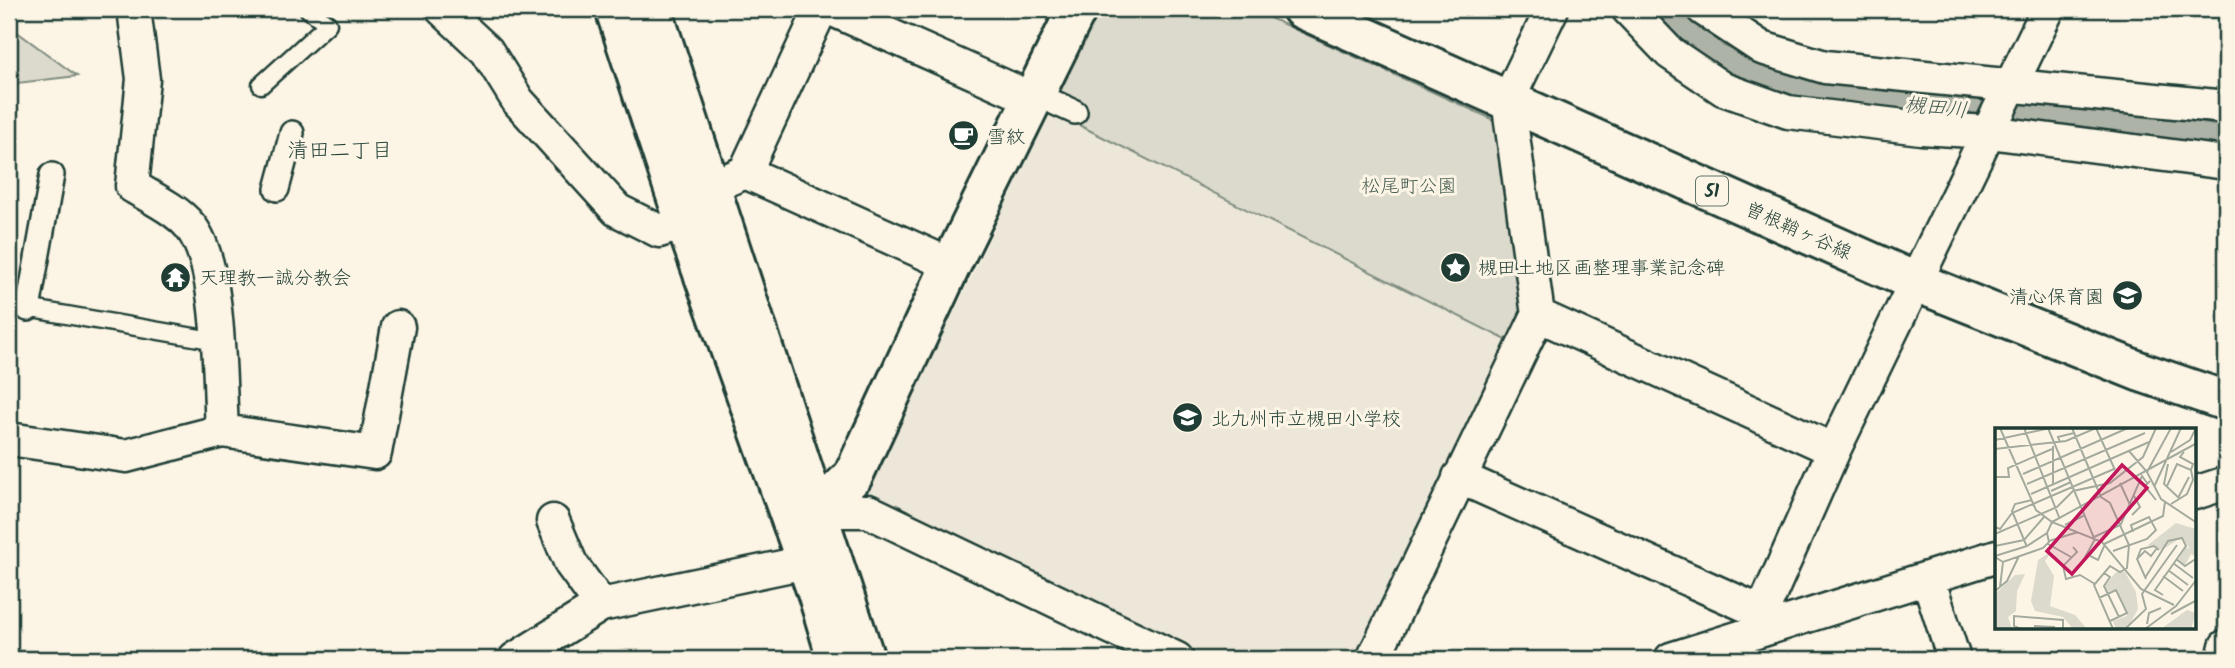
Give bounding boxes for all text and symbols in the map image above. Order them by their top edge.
water label: 槻田川 [1903,89,1969,128]
cafe icon: 雪紋 [947,119,981,153]
place label: 雪紋 [987,123,1025,153]
district label: 清田二丁目 [288,135,393,168]
park label: 松尾町公園 [1361,172,1457,202]
road number: 51 [1696,176,1728,206]
street label: 曽根鞘ヶ谷線 [1740,195,1856,269]
place icon: 槻田土地区画整理事業記念碑 [1438,250,1472,284]
place label: 槻田土地区画整理事業記念碑 [1478,254,1725,284]
temple icon: 天理教一誠分教会 [159,260,193,294]
place label: 天理教一誠分教会 [199,264,351,294]
school or university icon: 清心保育園 [2110,279,2144,313]
place label: 清心保育園 [2009,283,2104,313]
school or university icon: 北九州市立槻田小学校 [1171,401,1205,435]
place label: 北九州市立槻田小学校 [1211,405,1401,435]
inset map [1995,428,2196,630]

